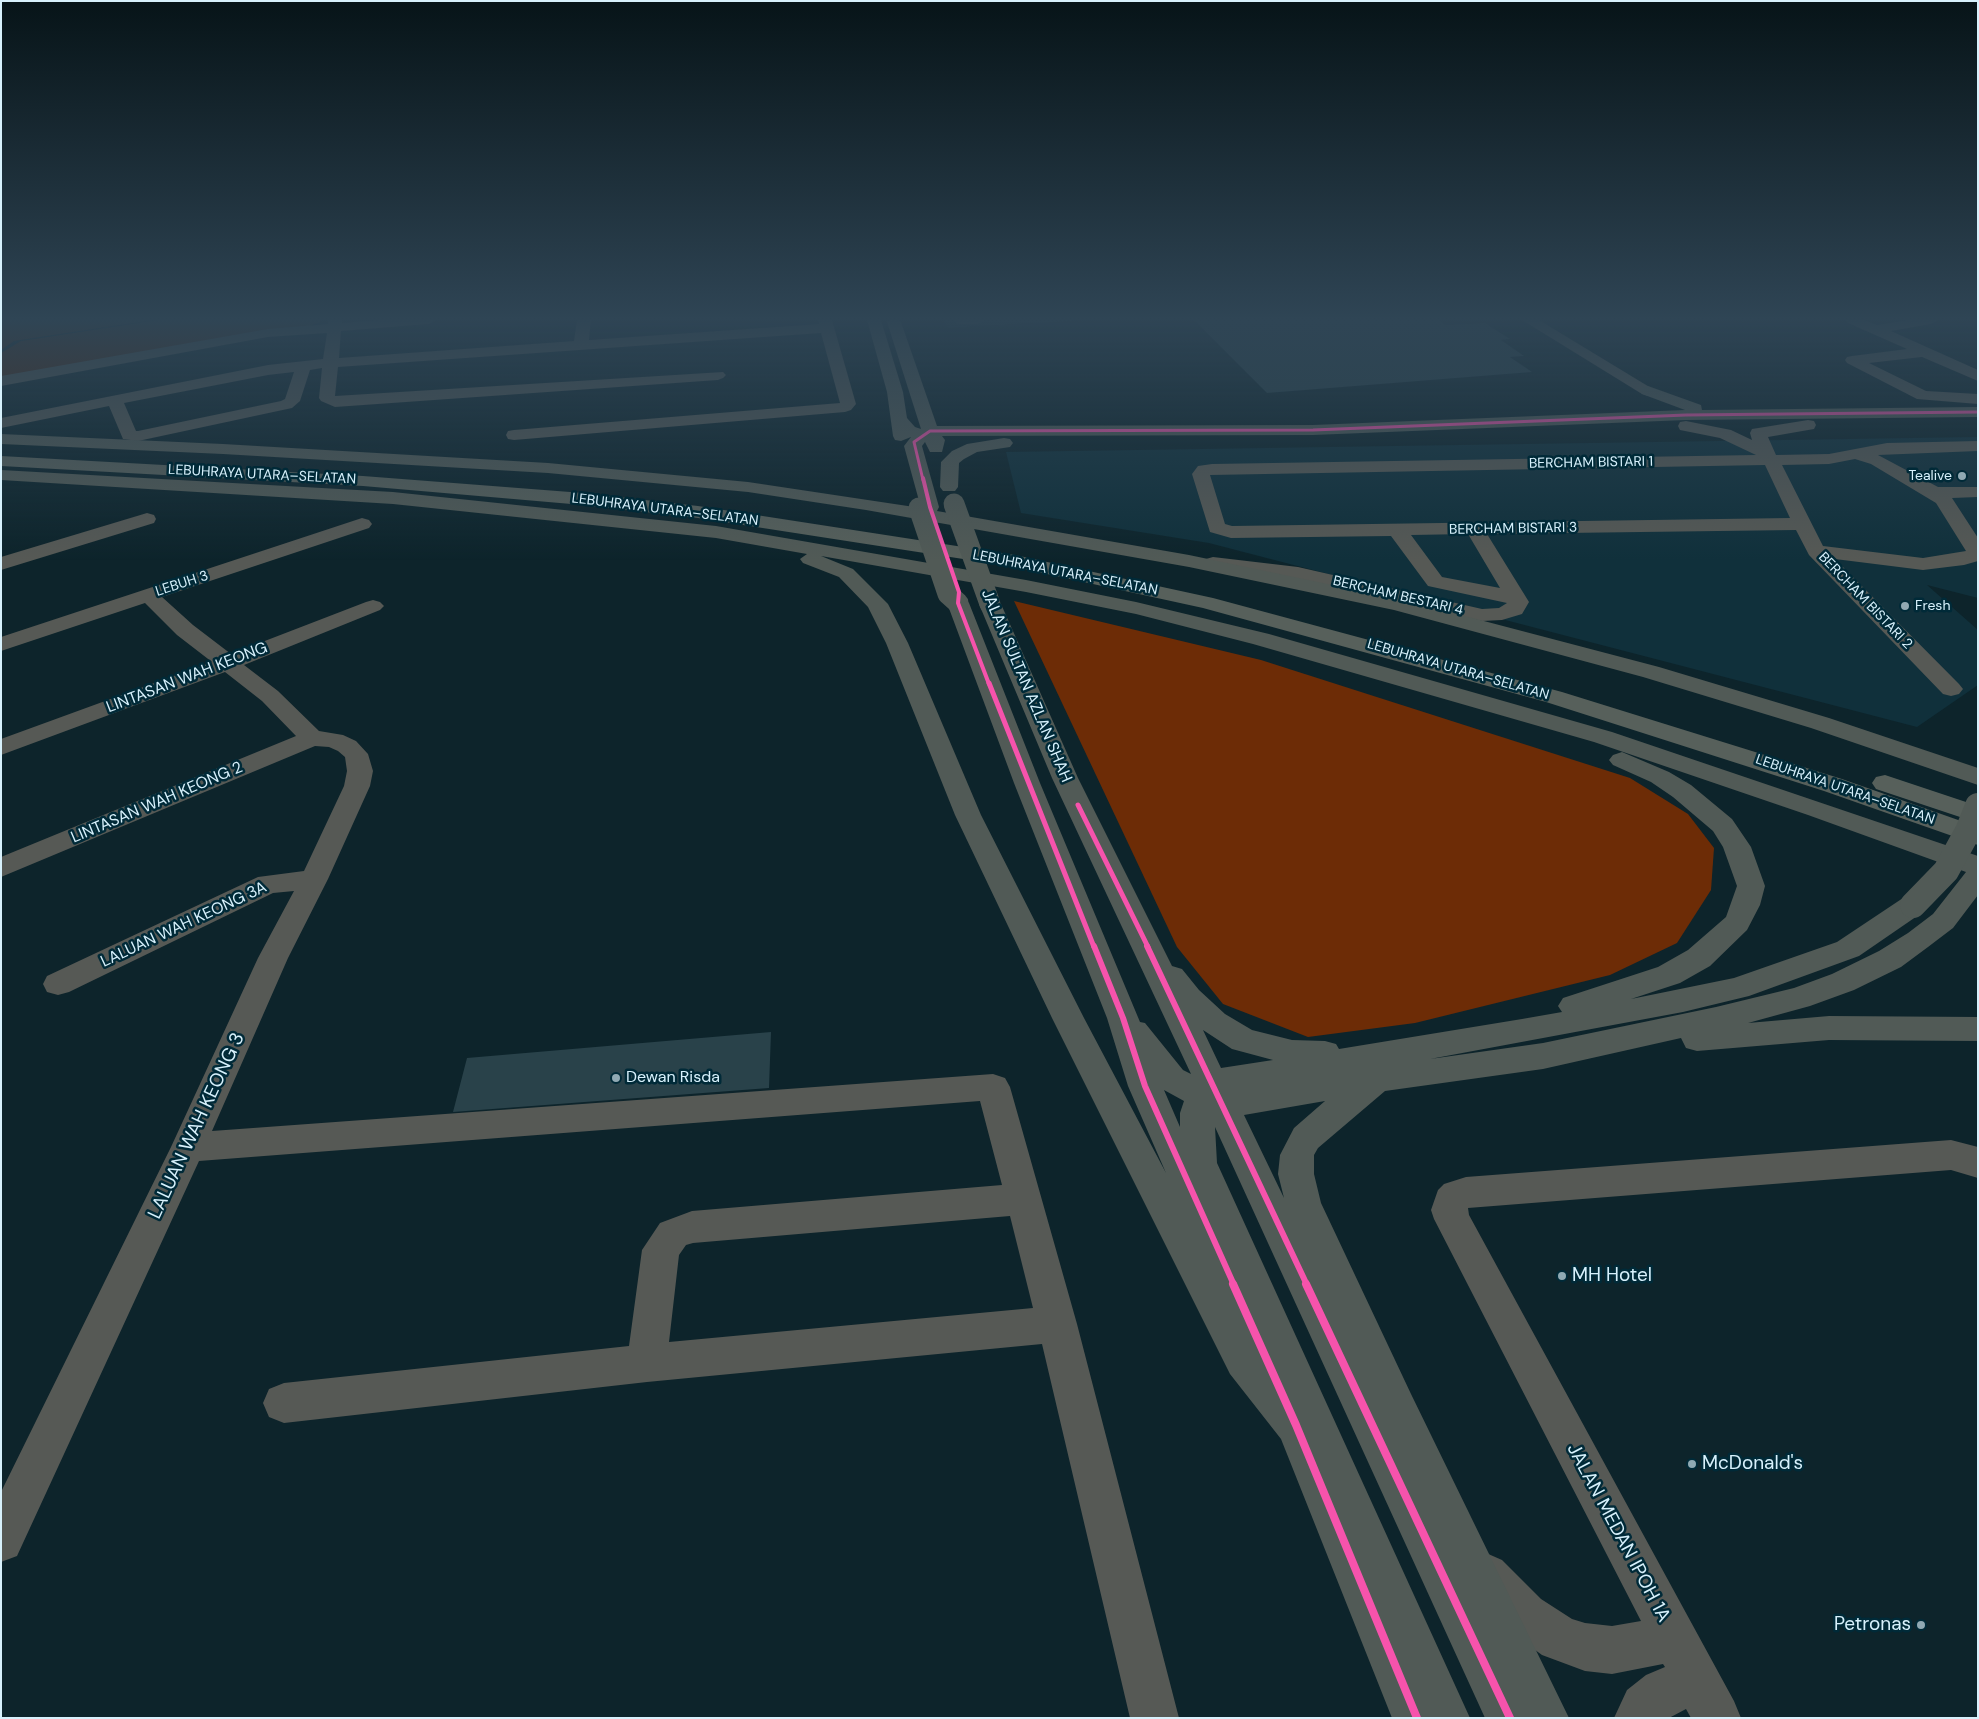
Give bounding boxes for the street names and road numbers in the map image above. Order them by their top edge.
street label: BERCHAM BISTARI 1 [1529,454,1653,472]
street label: LEBUHRAYA UTARA–SELATAN [168,462,356,488]
street label: LEBUHRAYA UTARA–SELATAN [571,490,759,530]
street label: BERCHAM BISTARI 3 [1449,519,1577,539]
street label: LEBUHRAYA UTARA–SELATAN [971,547,1159,599]
street label: BERCHAM BISTARI 2 [1814,549,1916,653]
street label: LEBUH 3 [154,568,210,600]
street label: BERCHAM BESTARI 4 [1331,573,1465,619]
street label: JALAN SULTAN AZLAN SHAH [977,587,1075,785]
street label: LEBUHRAYA UTARA–SELATAN [1365,636,1551,704]
street label: LINTASAN WAH KEONG [104,638,270,718]
street label: LEBUHRAYA UTARA–SELATAN [1753,751,1937,829]
street label: LINTASAN WAH KEONG 2 [68,758,246,848]
street label: LALUAN WAH KEONG 3A [98,878,270,972]
street label: LALUAN WAH KEONG 3 [144,1029,250,1223]
street label: JALAN MEDAN IPOH 1A [1561,1440,1675,1626]

